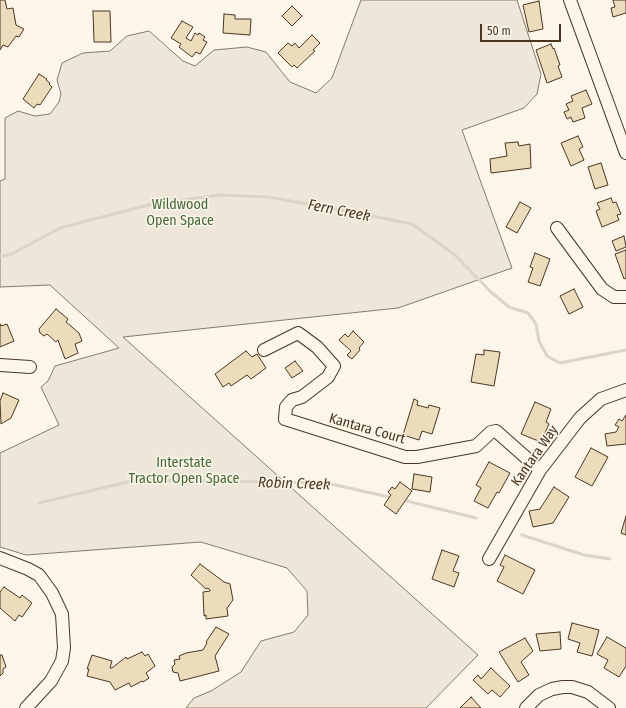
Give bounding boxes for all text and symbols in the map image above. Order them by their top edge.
scale bar [482,16,563,42]
text: 50 m [487,24,511,38]
water label: Fern Creek [306,196,372,226]
park label: Wildwood Open Space [146,197,214,230]
street label: Kantara Court [327,410,407,448]
street label: Kantara Way [508,422,562,490]
park label: Interstate Tractor Open Space [129,455,239,488]
water label: Robin Creek [257,474,331,494]

